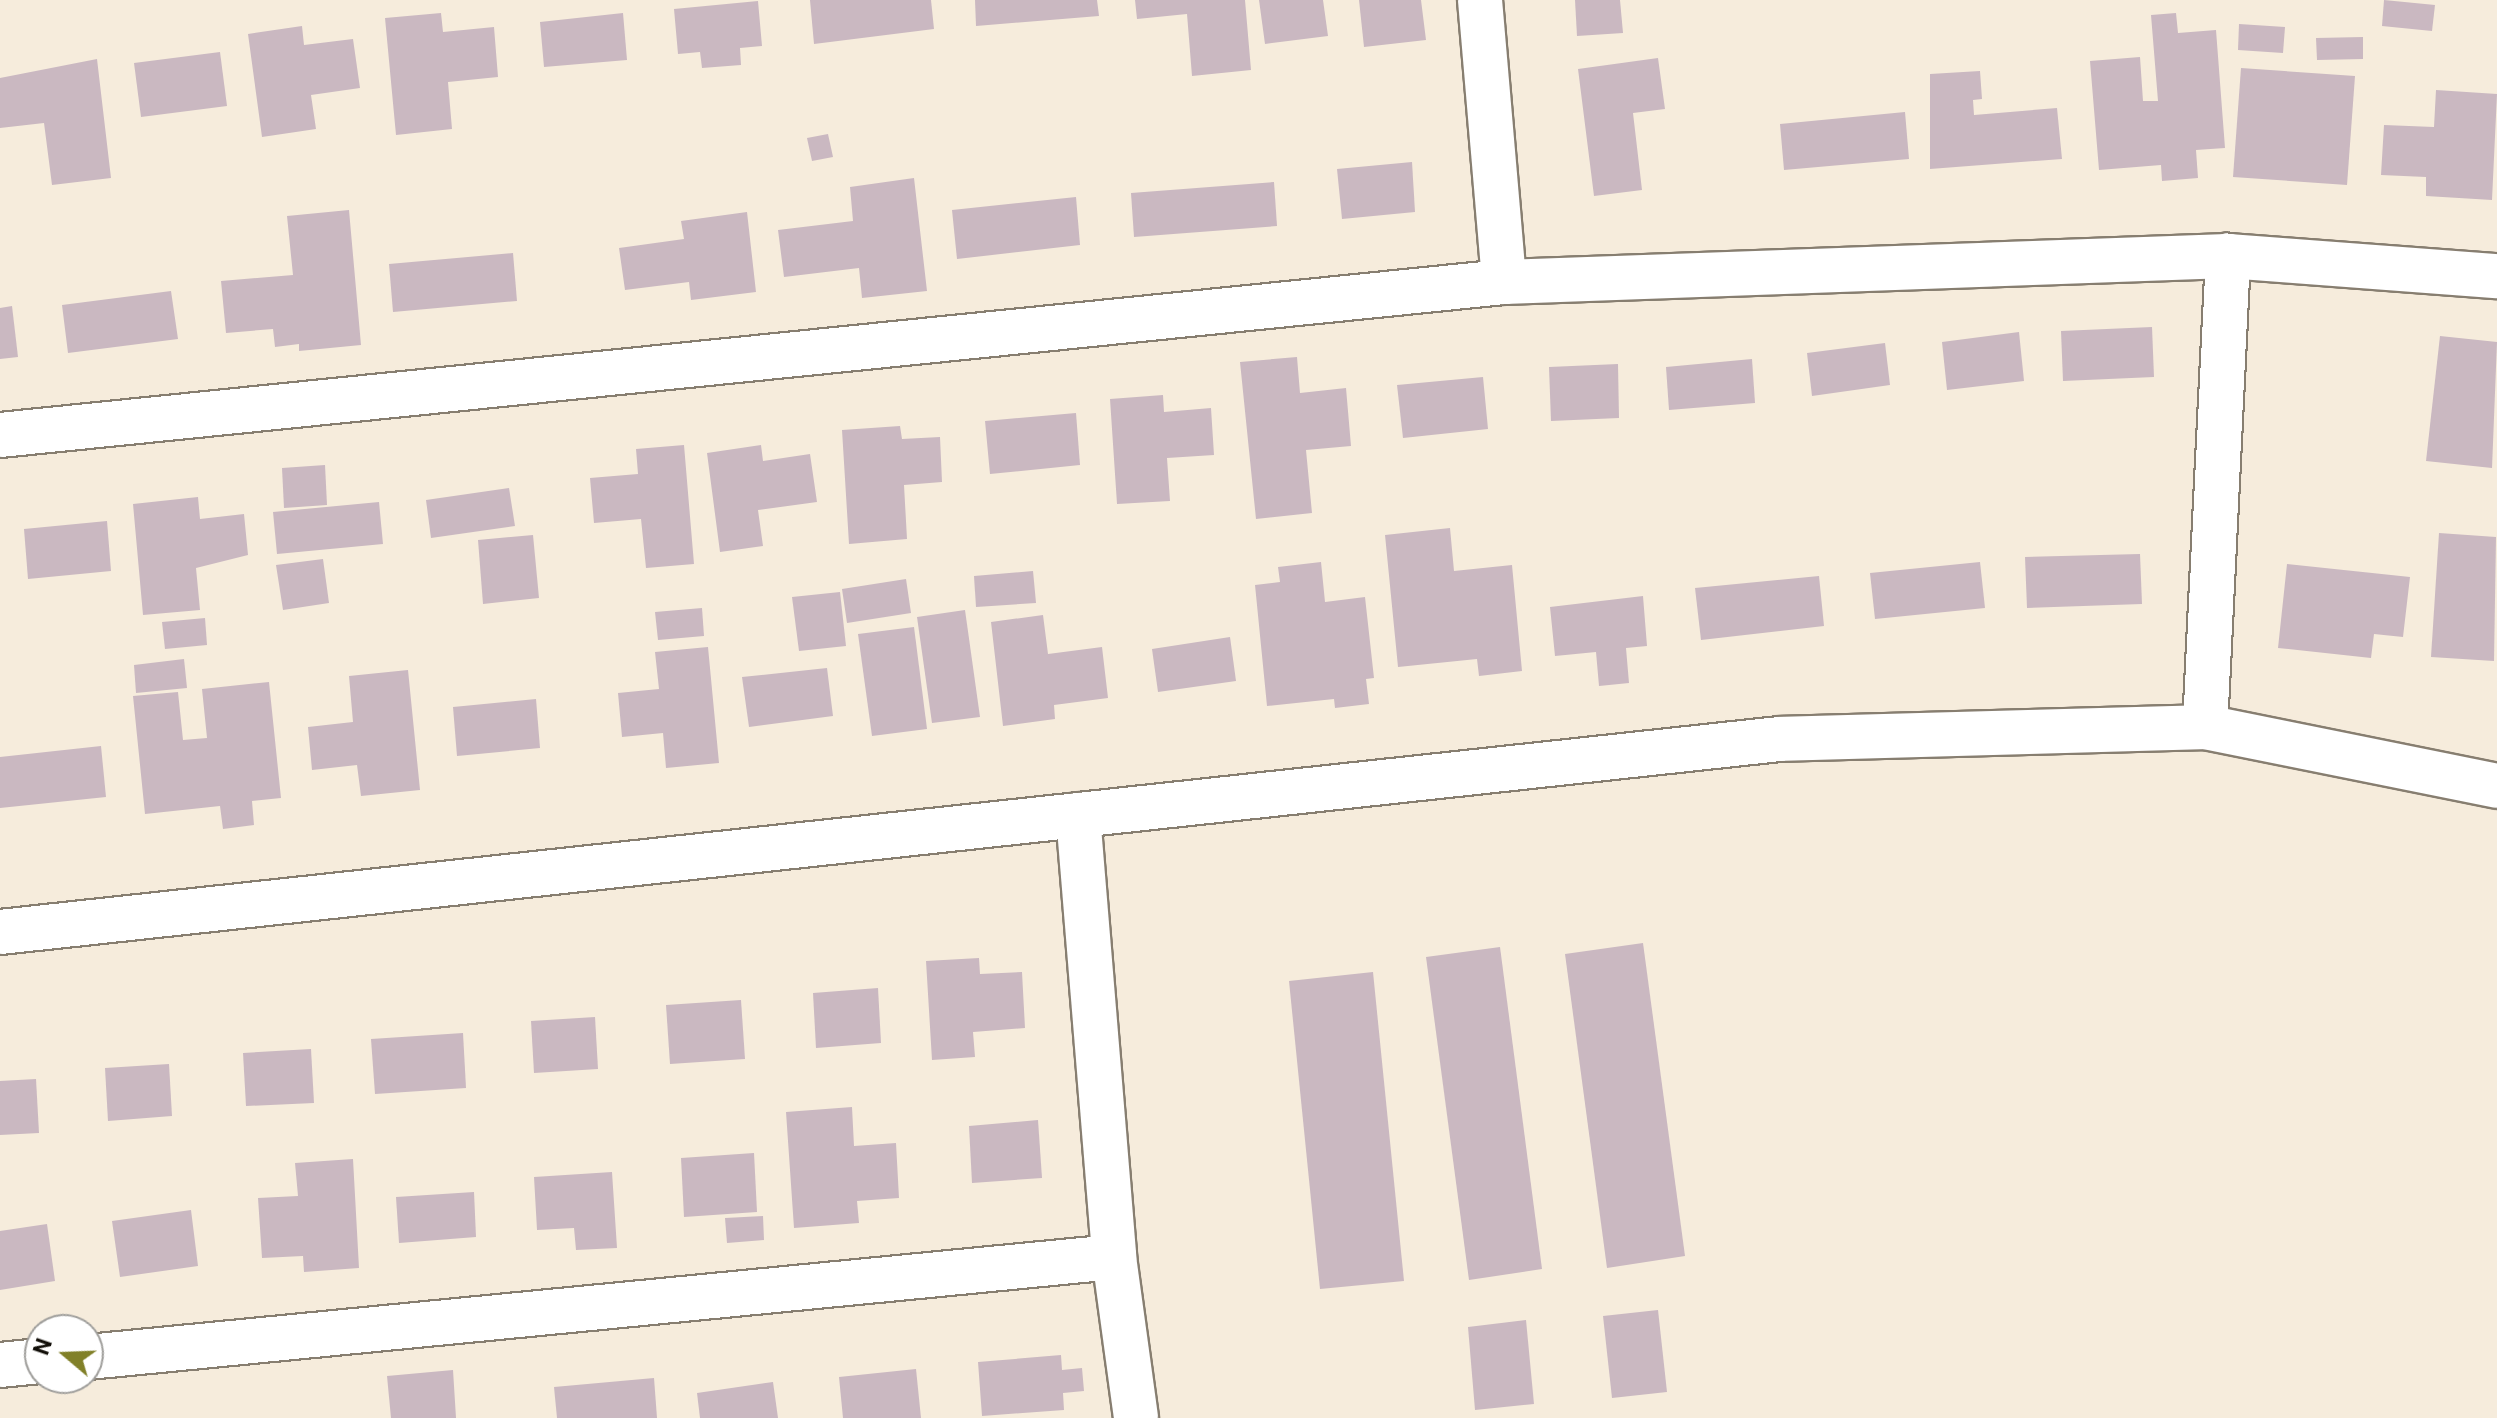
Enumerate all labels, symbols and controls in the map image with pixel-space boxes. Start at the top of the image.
north arrow [24,1314,104,1394]
text: N [28,1335,57,1358]

